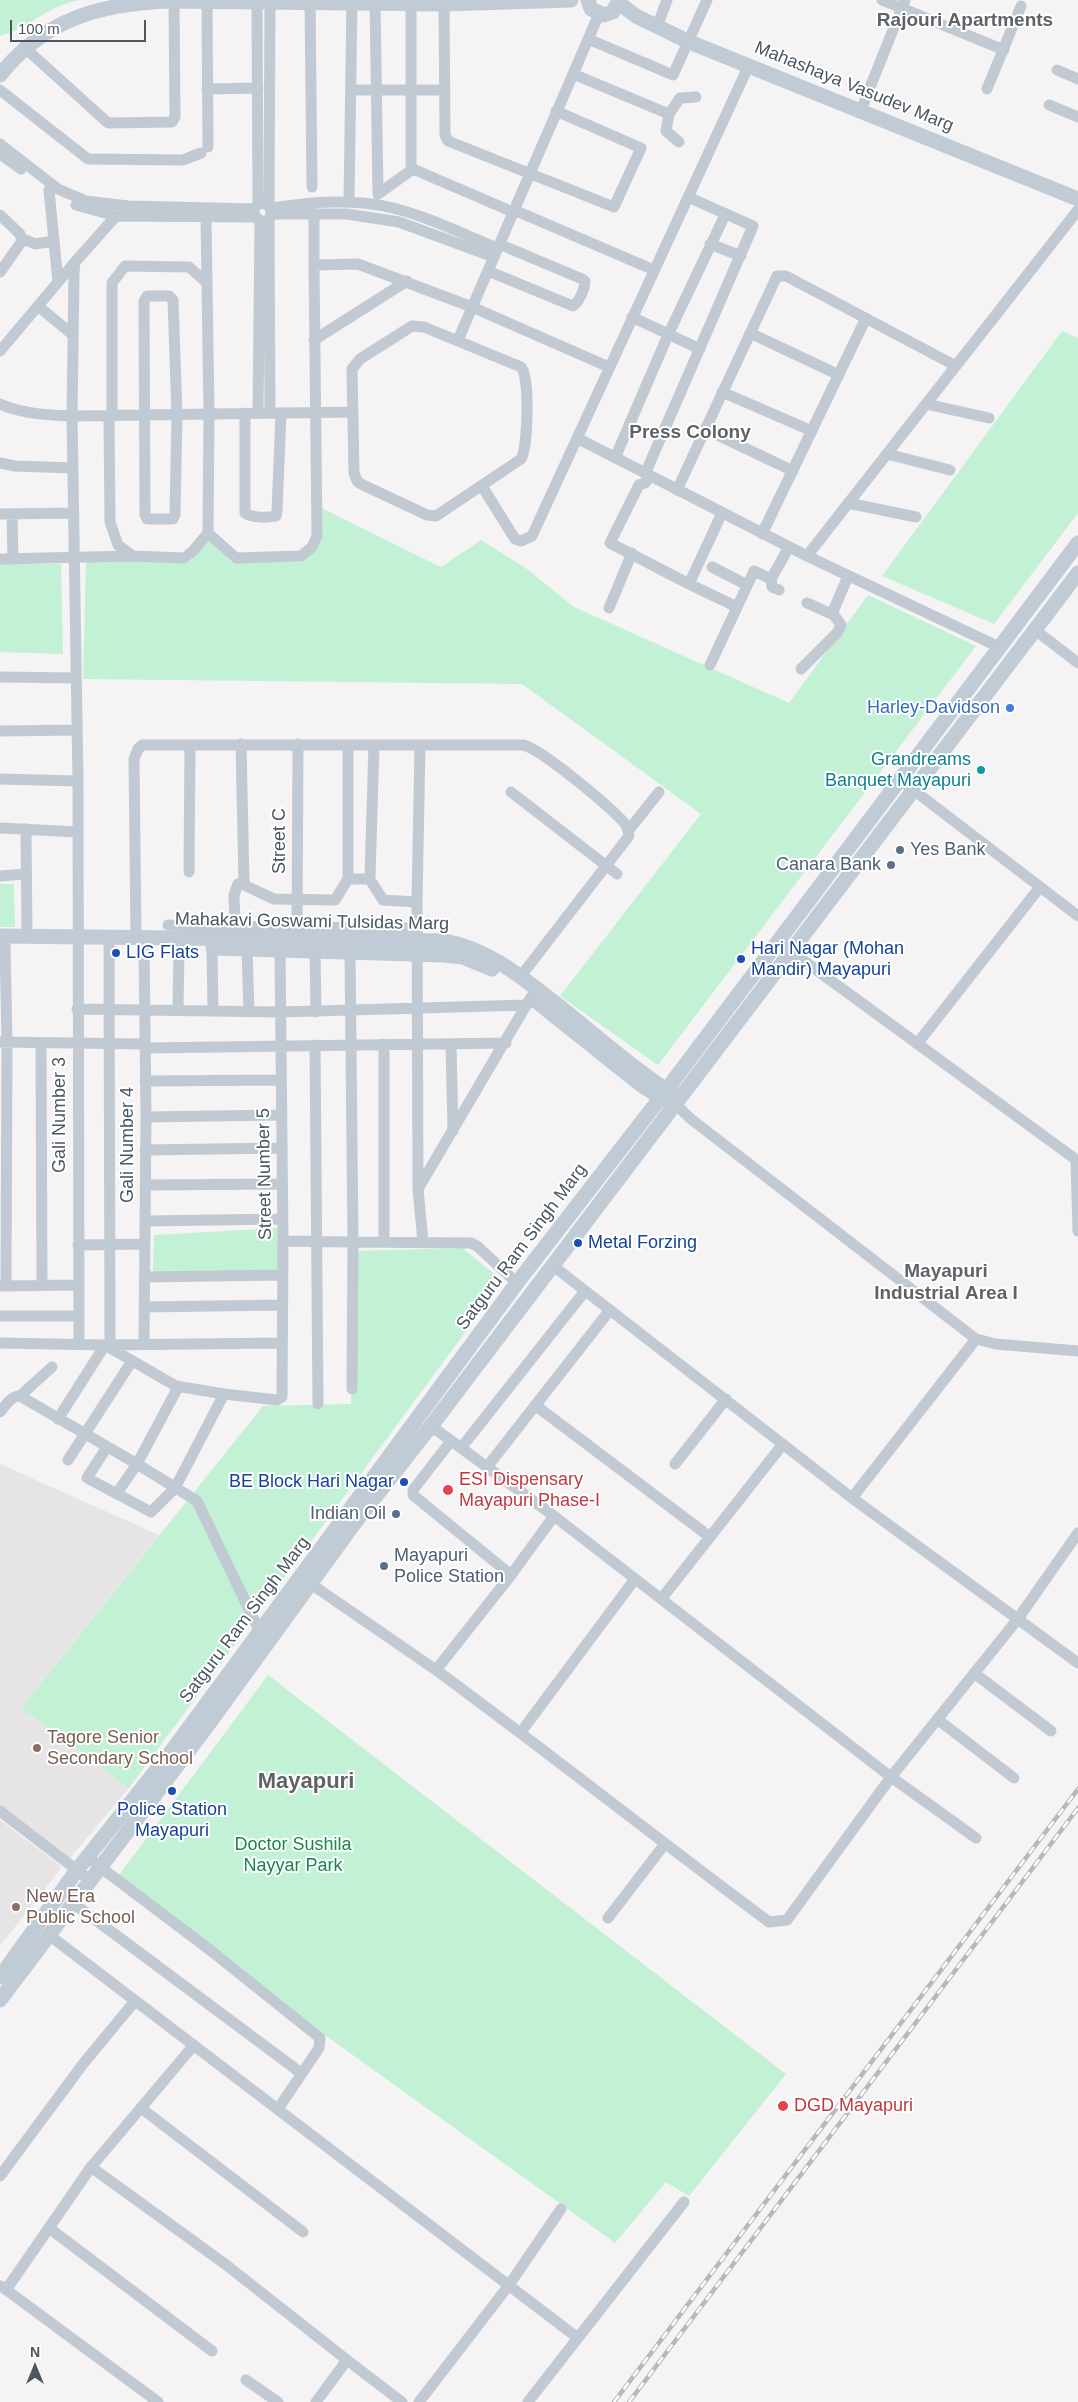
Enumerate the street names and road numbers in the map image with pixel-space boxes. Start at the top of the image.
street label: Mahashaya Vasudev Marg [751,37,957,137]
street label: Street C [269,808,291,874]
street label: Mahakavi Goswami Tulsidas Marg [175,909,449,935]
street label: Gali Number 3 [49,1057,71,1173]
street label: Gali Number 4 [117,1087,139,1203]
street label: Street Number 5 [253,1108,277,1240]
street label: Satguru Ram Singh Marg [452,1159,592,1335]
street label: Satguru Ram Singh Marg [175,1532,315,1708]

